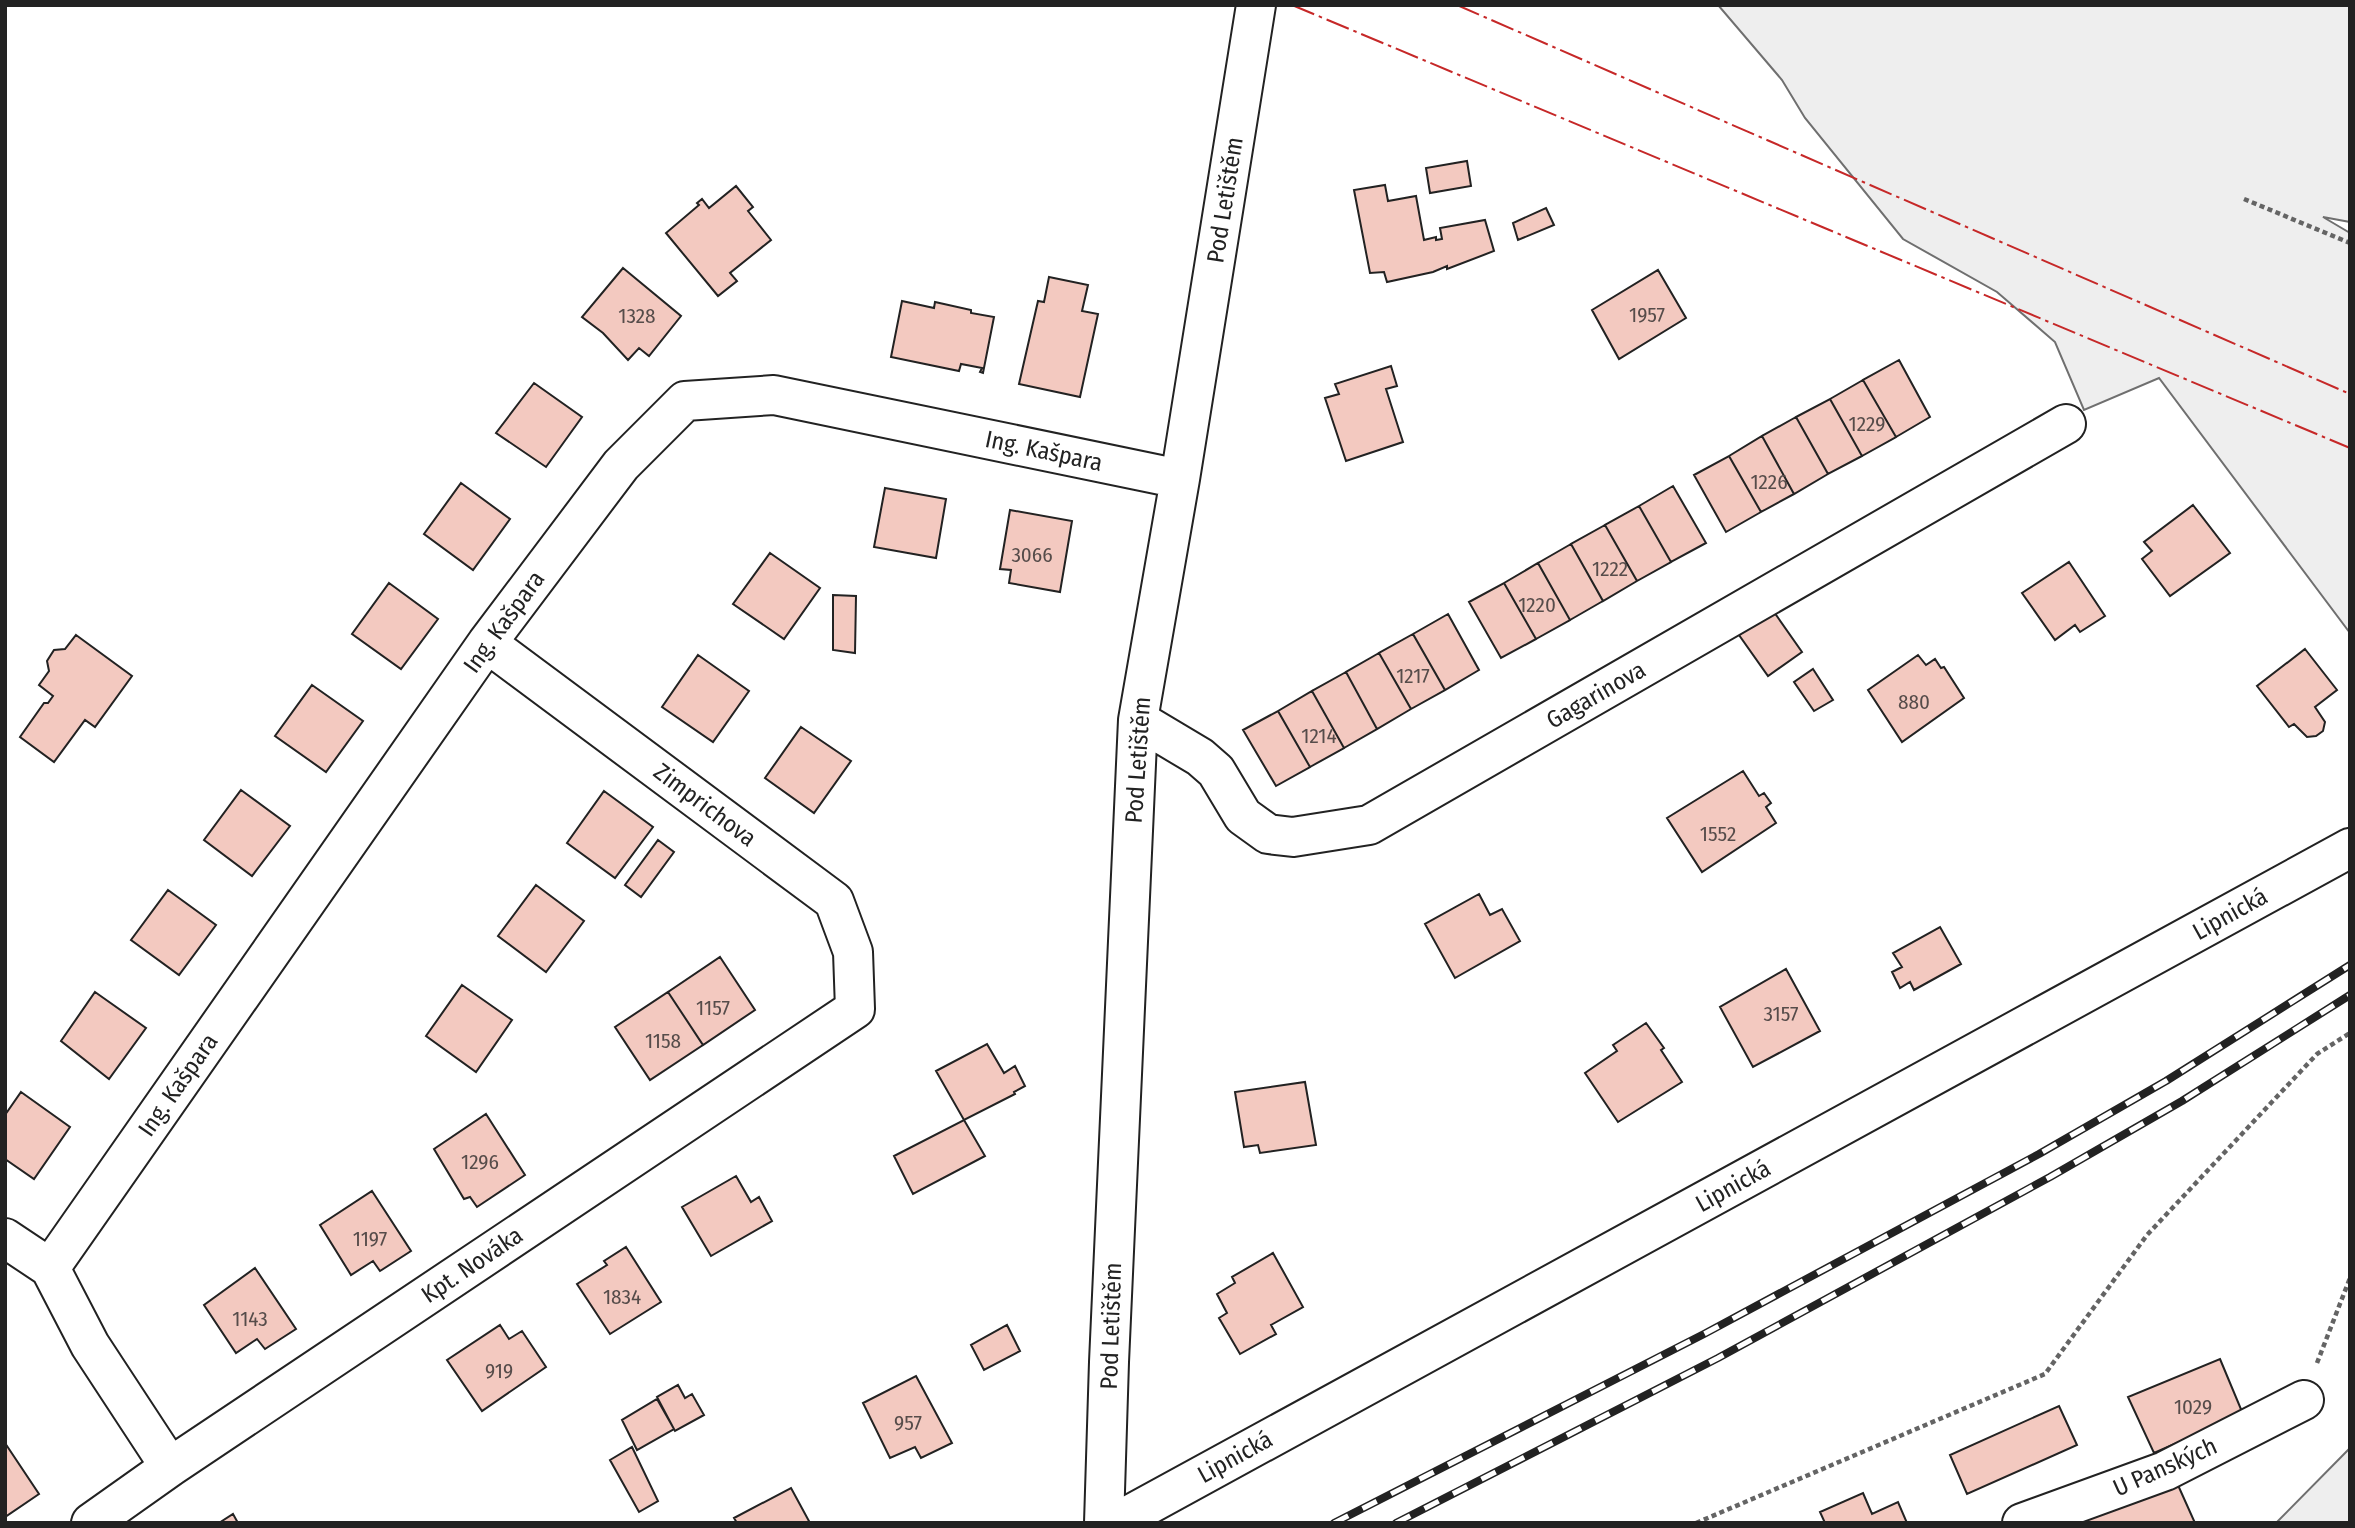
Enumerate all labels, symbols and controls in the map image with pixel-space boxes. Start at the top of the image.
street label: Pod Letištěm [1201,135,1249,265]
house number: 1957 [1629,302,1665,328]
house number: 1328 [618,303,656,329]
house number: 1229 [1849,411,1885,437]
street label: Ing. Kašpara [983,425,1105,477]
house number: 1226 [1750,469,1788,495]
house number: 3066 [1011,542,1053,568]
house number: 1222 [1592,556,1628,582]
street label: Ing. Kašpara [458,566,550,678]
house number: 1220 [1518,592,1556,618]
street label: Gagarinova [1542,655,1650,735]
house number: 1217 [1396,663,1430,689]
house number: 880 [1898,689,1930,715]
street label: Pod Letištěm [1120,696,1156,824]
house number: 1214 [1301,723,1337,749]
street label: Zimprichova [648,758,762,852]
house number: 1552 [1700,821,1736,847]
street label: Lipnická [2188,882,2272,946]
house number: 1157 [696,995,730,1021]
house number: 3157 [1764,1001,1798,1027]
street label: Ing. Kašpara [132,1028,224,1142]
house number: 1158 [645,1028,681,1054]
house number: 1296 [461,1149,499,1175]
street label: Lipnická [1691,1154,1775,1218]
street label: Kpt. Nováka [416,1221,528,1309]
house number: 1197 [353,1226,387,1252]
street label: Pod Letištěm [1095,1262,1127,1390]
house number: 1834 [603,1284,641,1310]
house number: 1143 [232,1306,268,1332]
house number: 919 [485,1358,513,1384]
house number: 1029 [2174,1394,2212,1420]
house number: 957 [894,1410,922,1436]
street label: Lipnická [1193,1425,1277,1489]
street label: U Panských [2109,1432,2221,1502]

